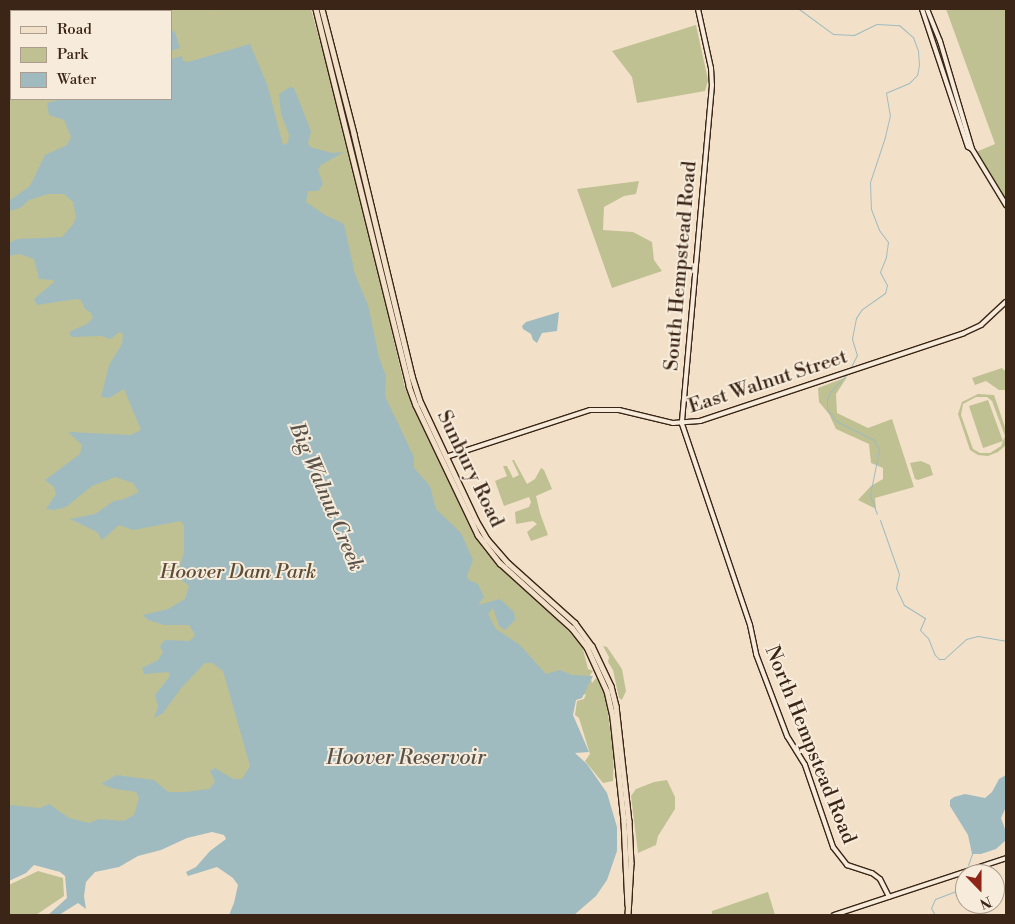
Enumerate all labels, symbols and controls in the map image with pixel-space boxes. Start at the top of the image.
legend [10,10,172,100]
text: Road [57,20,92,39]
text: Park [57,45,88,64]
text: Water [57,70,96,89]
street label: South Hempstead Road [660,160,702,372]
street label: East Walnut Street [685,345,851,419]
street label: Sunbury Road [431,407,509,531]
water label: Big Walnut Creek [283,419,369,575]
park label: Hoover Dam Park [160,560,316,584]
street label: North Hempstead Road [759,642,861,848]
water label: Hoover Reservoir [326,745,486,771]
north arrow [955,864,1005,914]
text: N [977,892,994,912]

